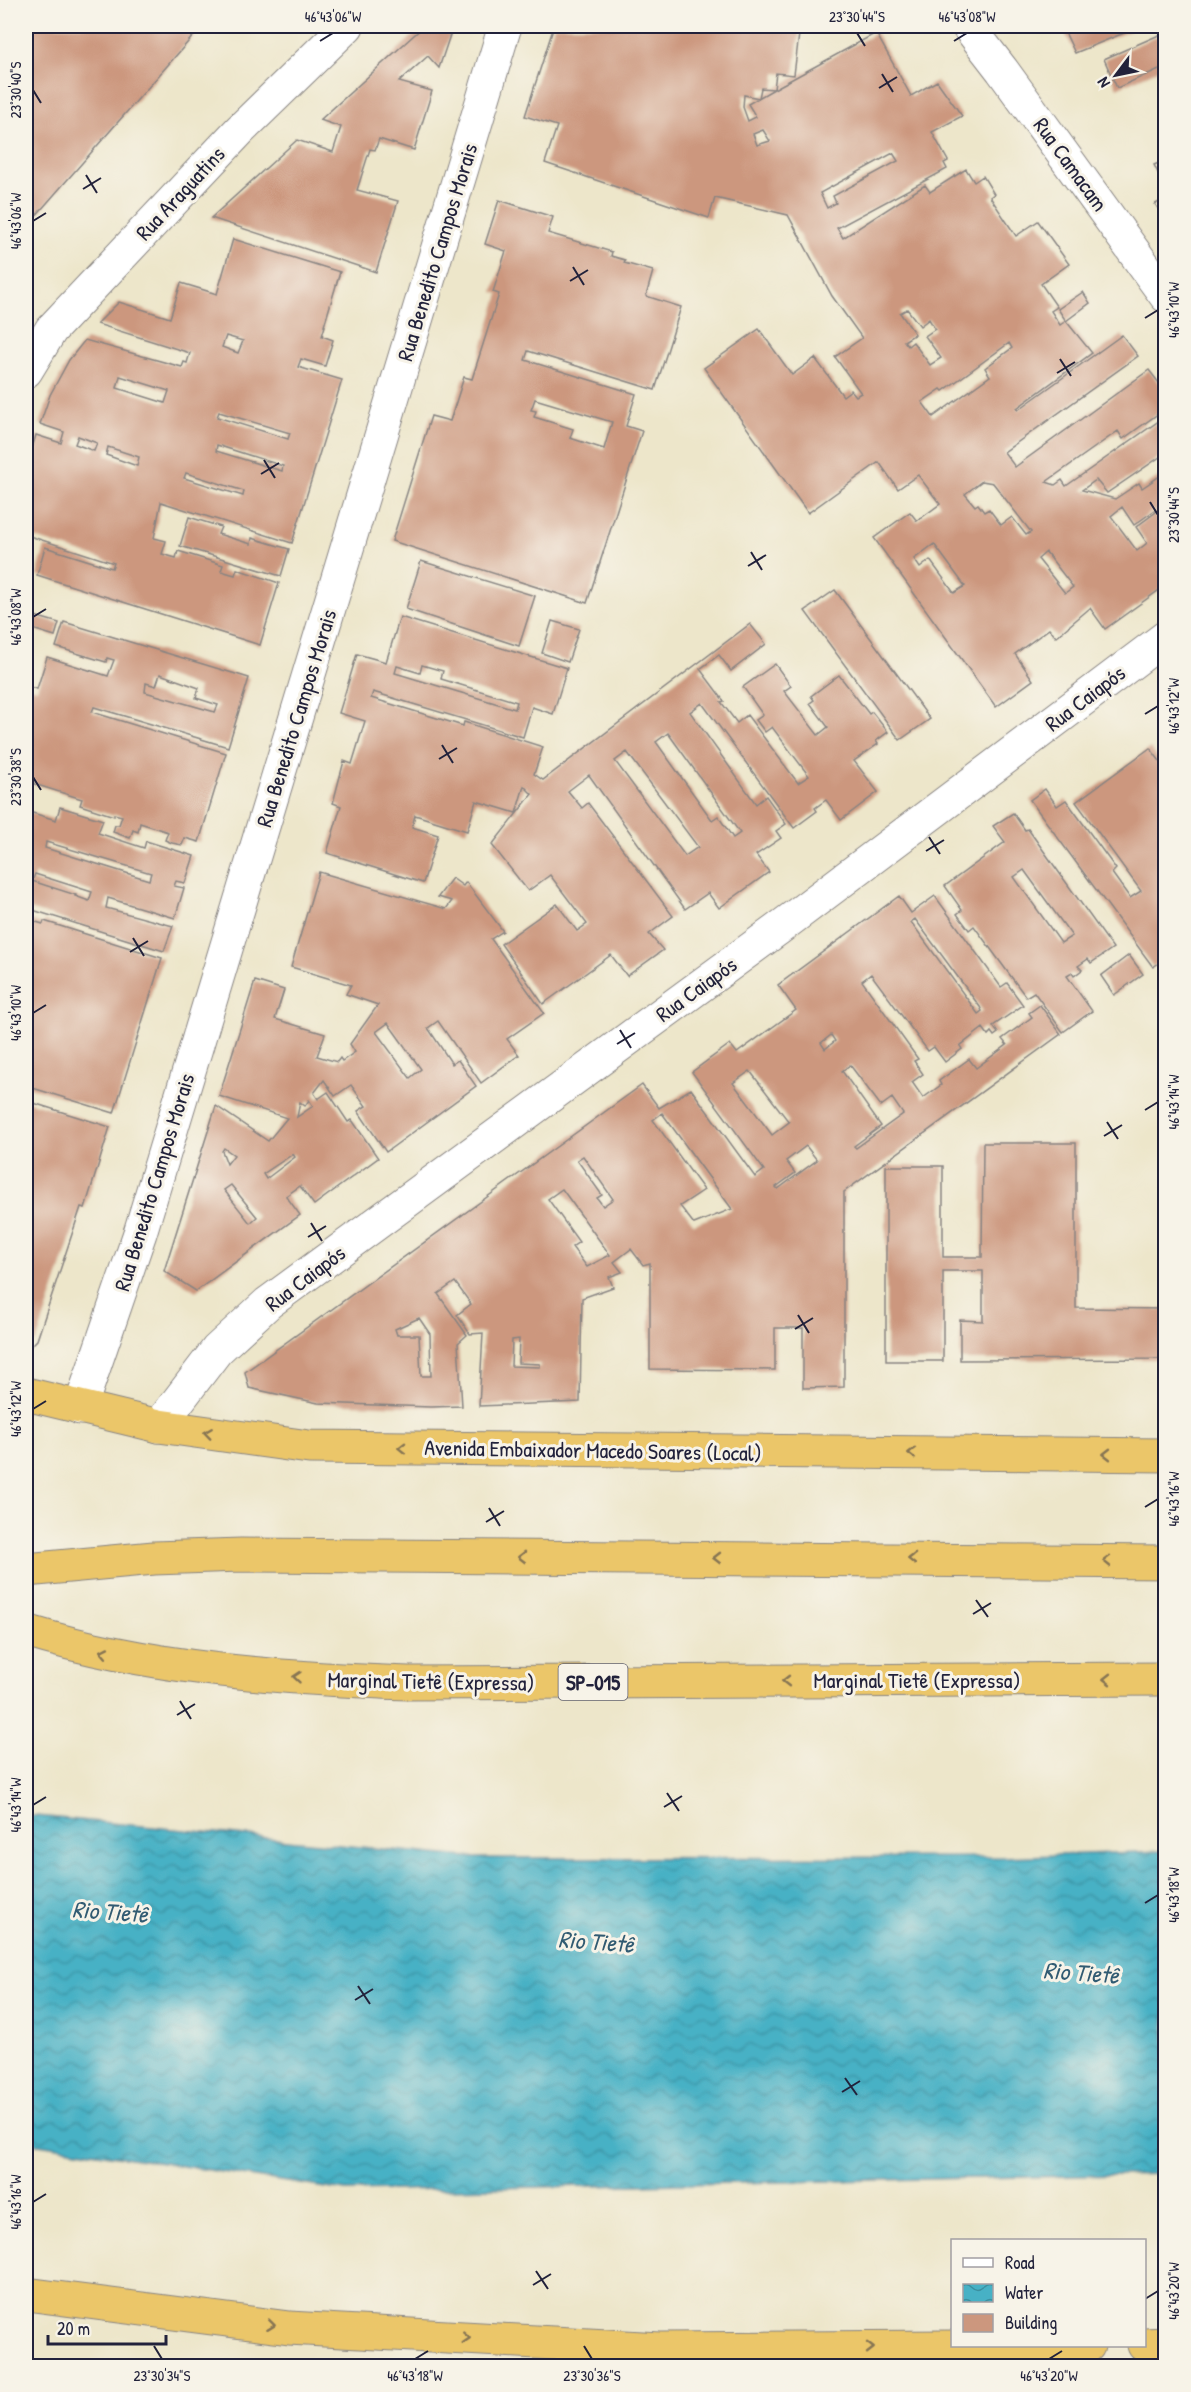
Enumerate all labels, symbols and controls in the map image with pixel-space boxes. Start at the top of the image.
text: 46°43'06"W [305,6,362,27]
text: 23°30'44"S [829,6,885,27]
text: 46°43'08"W [939,6,996,27]
north arrow [1086,45,1146,105]
text: 23°30'40"S [5,61,26,118]
text: N [1091,73,1115,92]
street label: Rua Camacam [1027,111,1115,217]
street label: Rua Araguatins [129,139,231,247]
street label: Rua Benedito Campos Morais [390,140,484,364]
text: 46°43'06"W [5,192,26,249]
text: 46°43'10"W [1163,281,1184,338]
text: 23°30'44"S [1163,487,1184,543]
text: 46°43'08"W [5,588,26,645]
street label: Rua Benedito Campos Morais [249,606,343,830]
street label: Rua Caiapós [1039,658,1131,738]
text: 46°43'12"W [1163,677,1184,734]
text: 23°30'38"S [5,748,26,806]
street label: Rua Caiapós [649,949,743,1029]
text: 46°43'10"W [5,984,26,1041]
street label: Rua Benedito Campos Morais [107,1070,201,1294]
text: 46°43'14"W [1163,1074,1184,1129]
street label: Rua Caiapós [259,1238,351,1318]
text: 46°43'12"W [5,1380,26,1437]
one-way arrow [203,1427,213,1439]
street label: Avenida Embaixador Macedo Soares (Local) [424,1432,762,1468]
one-way arrow [398,1442,407,1454]
one-way arrow [908,1447,917,1459]
one-way arrow [1103,1448,1112,1460]
text: 46°43'16"W [1163,1471,1184,1527]
one-way arrow [518,1551,527,1563]
one-way arrow [713,1552,722,1564]
one-way arrow [908,1553,917,1566]
one-way arrow [1103,1555,1112,1567]
one-way arrow [99,1646,109,1659]
street label: Marginal Tietê (Expressa) [327,1664,535,1698]
road number: SP-015 [558,1664,628,1700]
street label: Marginal Tietê (Expressa) [814,1665,1020,1695]
one-way arrow [293,1671,302,1684]
one-way arrow [1103,1673,1112,1685]
one-way arrow [782,1675,791,1687]
text: 46°43'14"W [5,1777,26,1832]
text: 46°43'18"W [1163,1866,1184,1923]
water label: Rio Tietê [71,1892,150,1930]
water label: Rio Tietê [557,1922,636,1960]
water label: Rio Tietê [1042,1953,1121,1991]
text: 46°43'16"W [5,2174,26,2230]
legend [951,2239,1146,2347]
text: Road [1005,2250,1035,2275]
text: 46°43'20"W [1163,2262,1184,2320]
text: Water [1005,2280,1043,2305]
scale bar [48,2308,166,2346]
text: Building [1005,2310,1057,2335]
text: 20 m [57,2316,90,2341]
one-way arrow [266,2319,276,2331]
one-way arrow [461,2331,470,2344]
one-way arrow [866,2342,875,2354]
text: 23°30'34"S [134,2365,191,2386]
text: 46°43'18"W [387,2365,444,2386]
text: 23°30'36"S [563,2365,621,2386]
text: 46°43'20"W [1020,2365,1078,2386]

